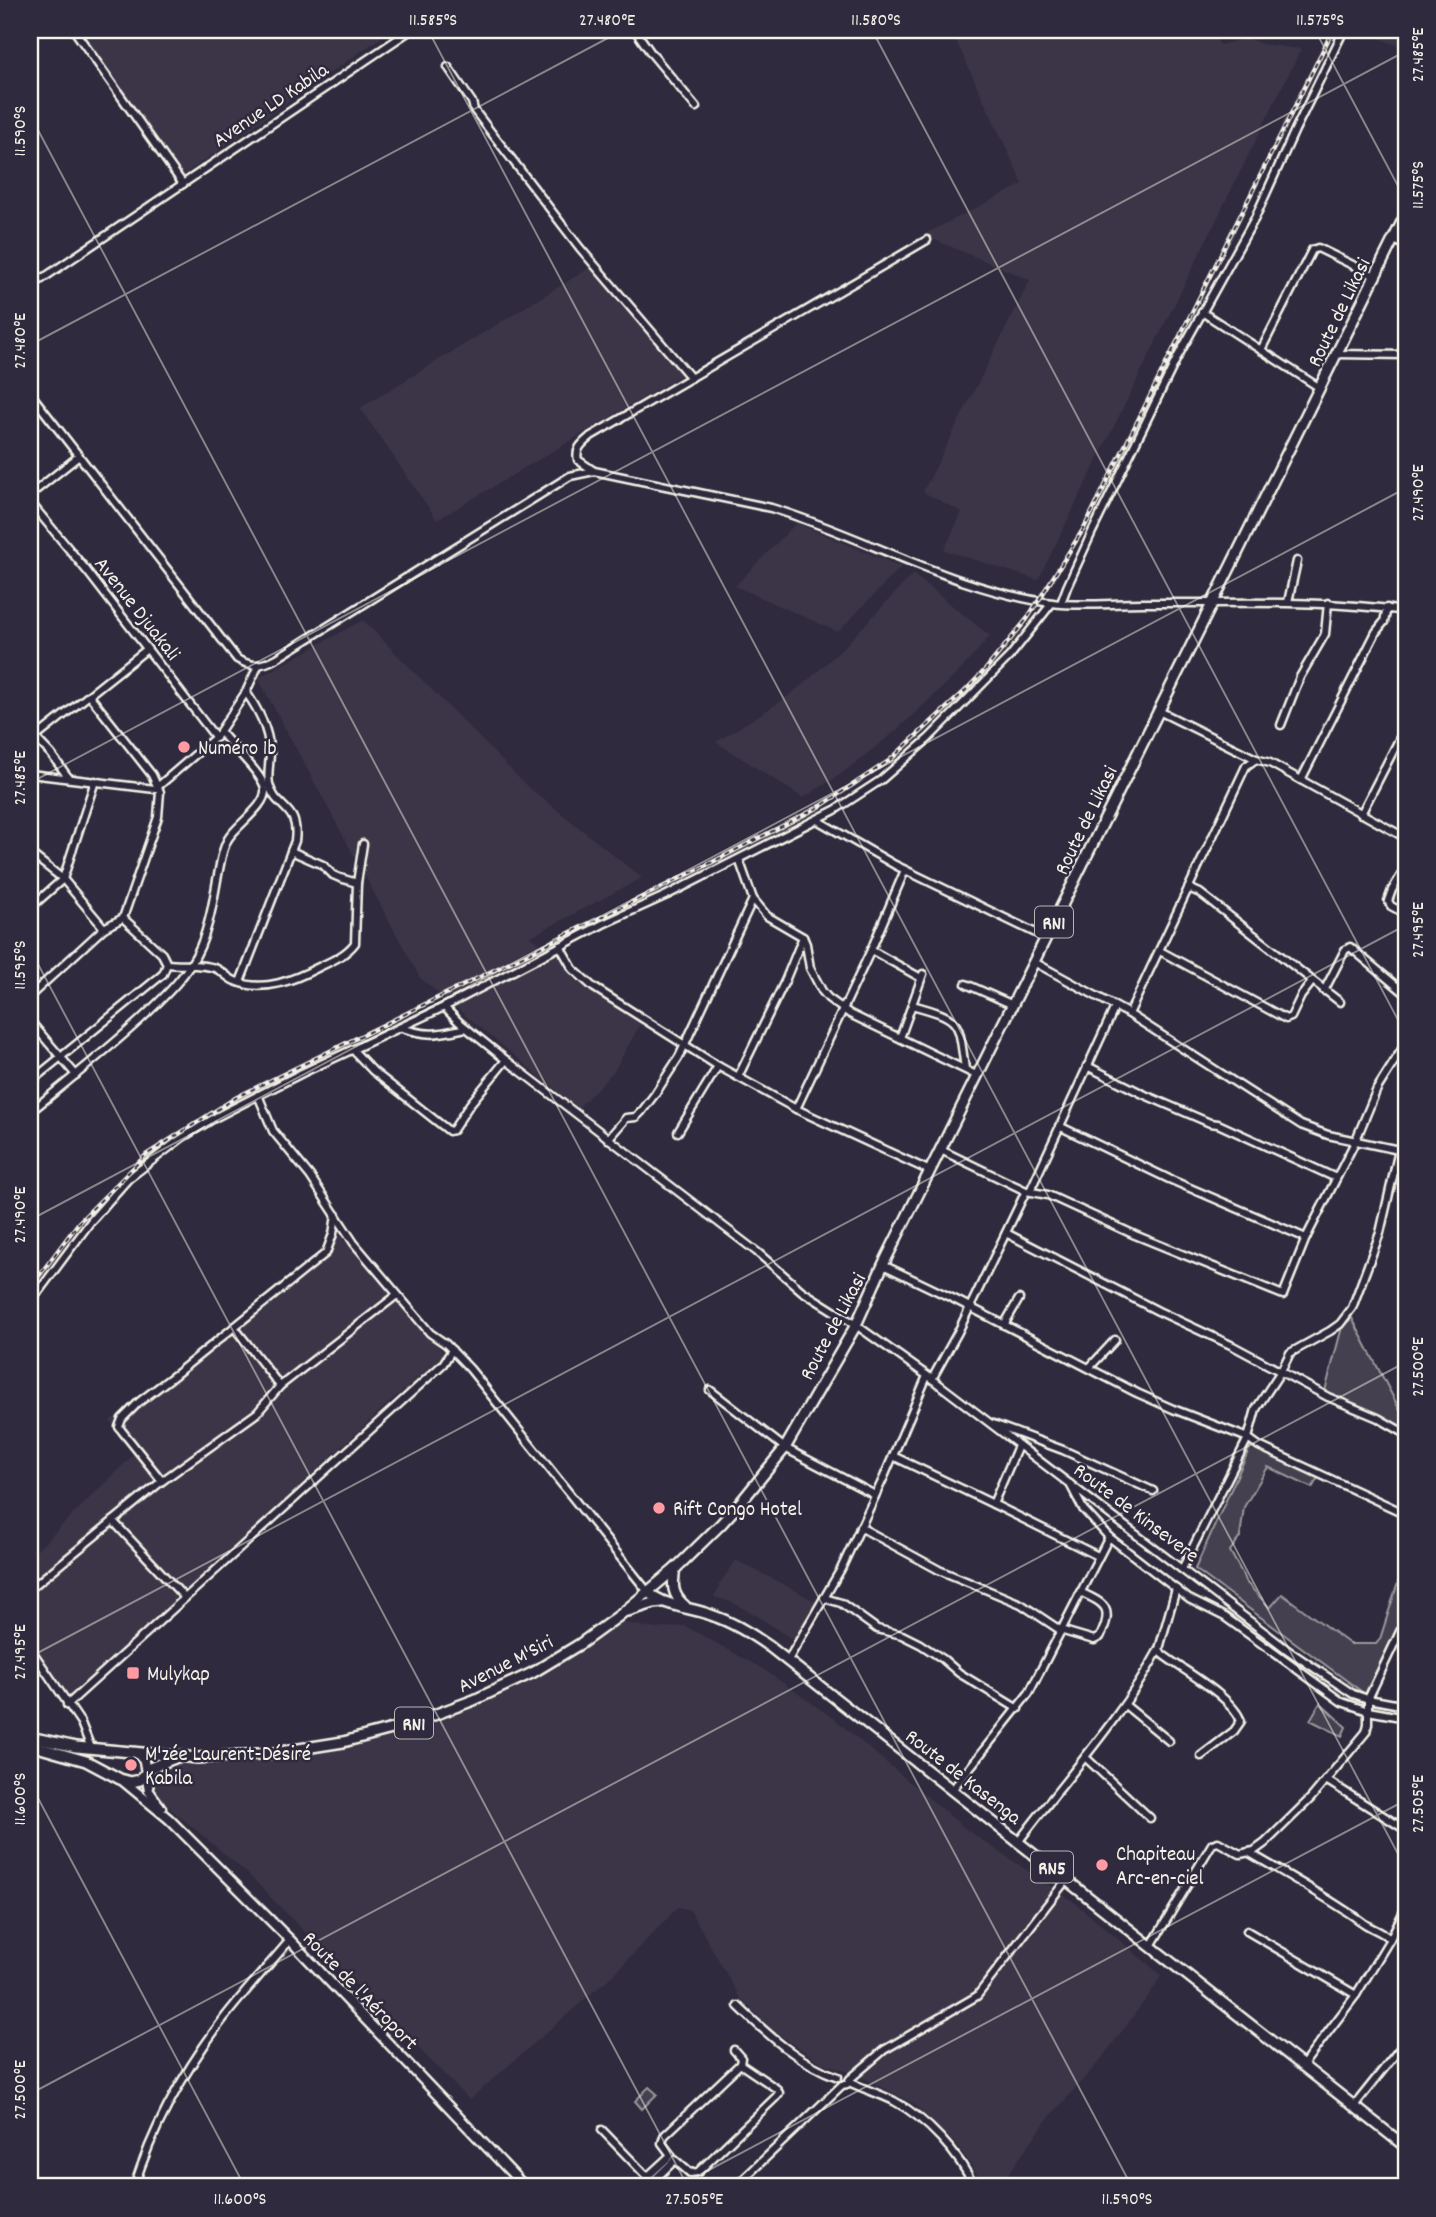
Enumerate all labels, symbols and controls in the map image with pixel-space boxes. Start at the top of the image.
text: 11.585°S [409,9,457,34]
text: 27.480°E [579,9,635,34]
text: 11.580°S [851,9,901,34]
text: 11.575°S [1296,9,1344,34]
text: 27.485°E [1407,28,1432,82]
street label: Avenue LD Kabila [208,56,336,156]
text: 11.590°S [9,105,34,156]
text: 11.575°S [1407,161,1432,209]
street label: Route de Likasi [1301,254,1380,373]
text: 27.480°E [9,313,34,369]
text: 27.490°E [1407,464,1432,522]
street label: Avenue Djuakali [85,551,186,668]
place label: Numéro 1b [198,735,277,765]
marker: Numéro 1b [176,739,192,755]
text: 27.485°E [9,751,34,805]
street label: Route de Likasi [1048,762,1127,881]
text: 27.495°E [1407,902,1432,958]
road number: RN1 [1035,906,1073,938]
text: 11.595°S [9,940,34,990]
text: 27.490°E [9,1186,34,1244]
street label: Route de Likasi [794,1268,876,1387]
text: 27.500°E [1407,1337,1432,1397]
street label: Route de Kinsevere [1066,1457,1204,1572]
place label: Rift Congo Hotel [673,1496,802,1526]
marker: Rift Congo Hotel [651,1500,667,1516]
text: 27.495°E [9,1624,34,1680]
street label: Avenue M'Siri [453,1629,559,1703]
place label: Mulykap [147,1661,210,1691]
marker: Mulykap [125,1665,141,1681]
road number: RN1 [395,1708,433,1738]
street label: Route de Kasenga [897,1723,1028,1834]
place label: M'zée Laurent-Désiré Kabila [145,1741,311,1795]
marker: M'zée Laurent-Désiré Kabila [123,1757,139,1773]
text: 11.600°S [9,1772,34,1826]
text: 27.505°E [1407,1775,1432,1833]
place label: Chapiteau Arc-en-ciel [1116,1841,1204,1895]
road number: RN5 [1031,1852,1073,1882]
marker: Chapiteau Arc-en-ciel [1094,1857,1110,1873]
street label: Route de l'Aéroport [294,1926,424,2059]
text: 27.500°E [9,2060,34,2120]
text: 11.600°S [213,2188,267,2213]
text: 27.505°E [665,2188,723,2213]
text: 11.590°S [1102,2188,1153,2213]

